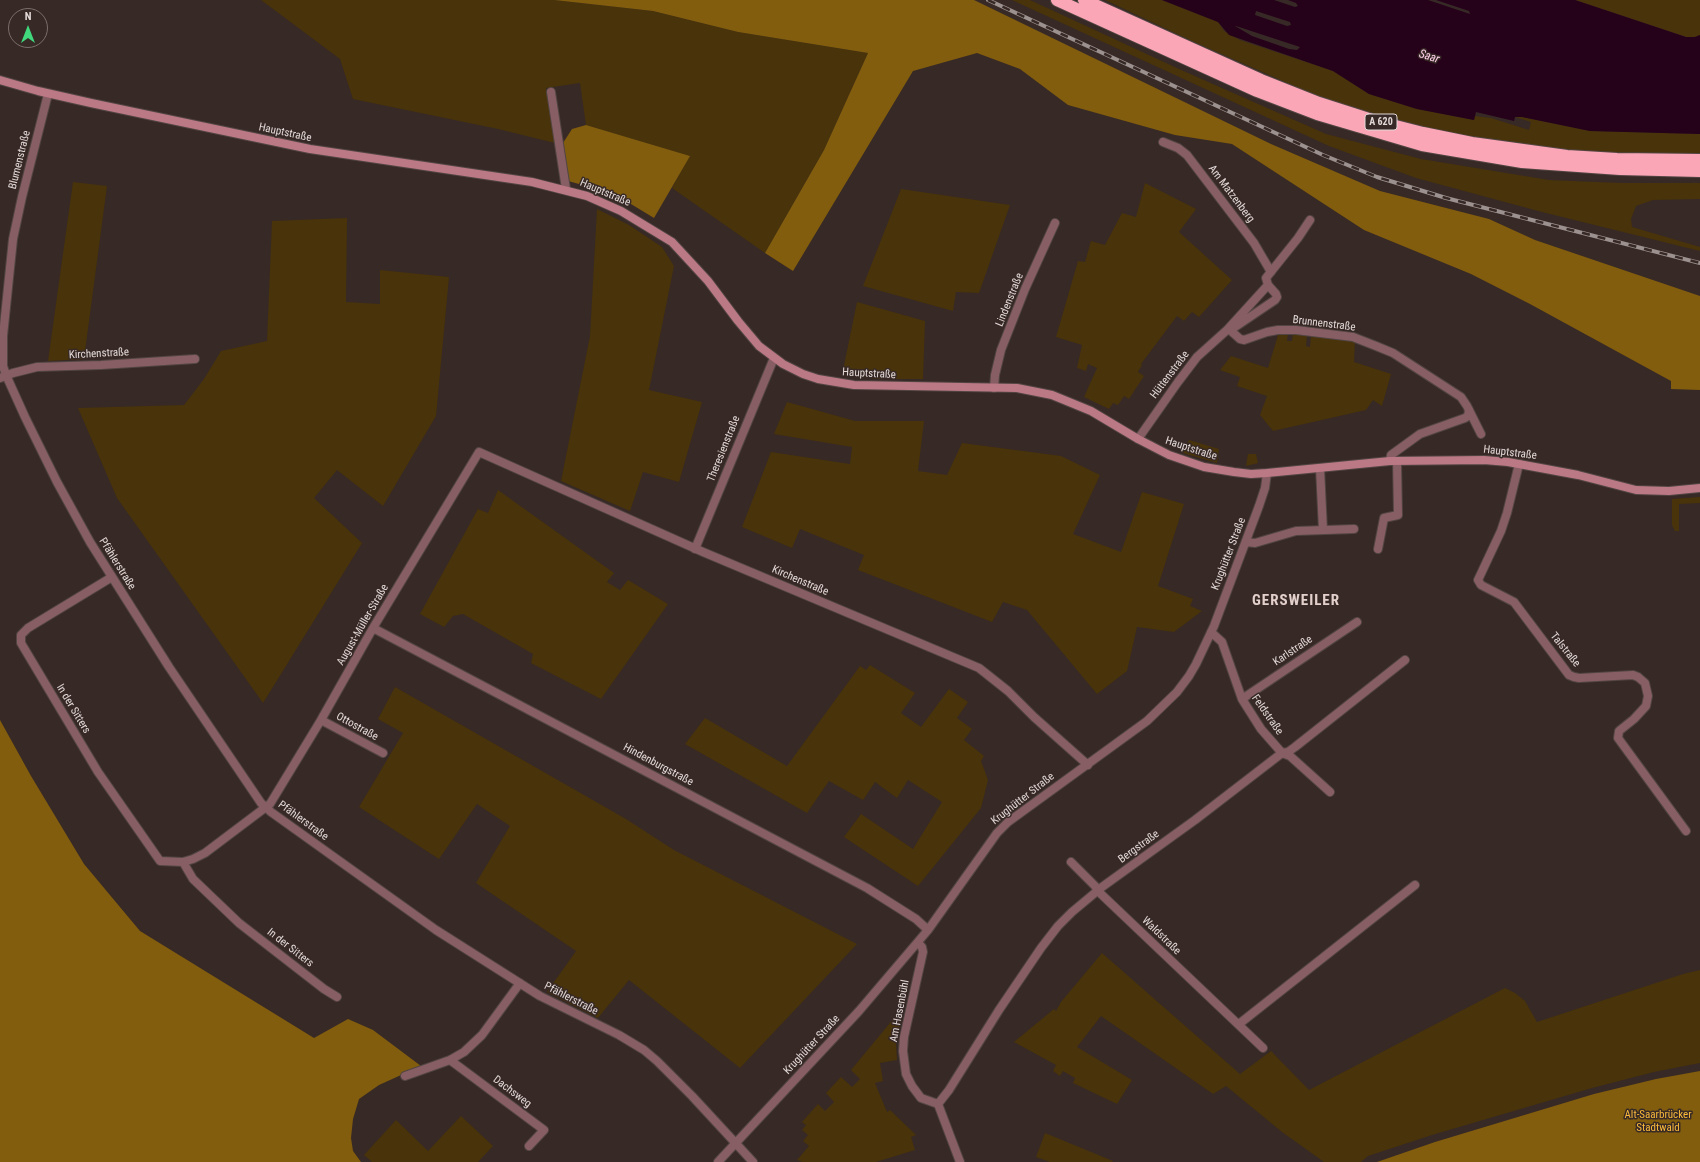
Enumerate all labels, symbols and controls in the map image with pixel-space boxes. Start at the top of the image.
north arrow [8,8,48,48]
text: N [25,10,31,23]
water label: Saar [1417,47,1441,67]
road number: A 620 [1365,114,1397,130]
street label: Hauptstraße [257,121,313,145]
street label: Blumenstraße [6,129,34,191]
street label: Am Matzenberg [1205,163,1257,225]
street label: Hauptstraße [578,176,632,210]
street label: Lindenstraße [993,271,1027,329]
street label: Brunnenstraße [1292,314,1356,334]
street label: Kirchenstraße [69,346,129,362]
street label: Hüttenstraße [1148,348,1192,402]
street label: Hauptstraße [842,366,896,382]
street label: Theresienstraße [705,414,743,484]
street label: Hauptstraße [1163,434,1219,464]
street label: Hauptstraße [1483,443,1537,463]
street label: Krughütter Straße [1209,516,1249,592]
street label: Pfählerstraße [96,536,138,592]
street label: Kirchenstraße [770,563,830,599]
street label: August-Müller-Straße [334,582,392,668]
district label: GERSWEILER [1252,592,1340,610]
street label: Talstraße [1547,630,1583,670]
street label: Karlstraße [1271,633,1315,669]
street label: In der Sitters [53,682,93,736]
street label: Feldstraße [1248,692,1286,738]
street label: Ottostraße [334,710,380,744]
street label: Hindenburgstraße [621,741,695,789]
street label: Krughütter Straße [989,770,1057,828]
street label: Pfählerstraße [275,798,331,844]
street label: Bergstraße [1116,828,1162,866]
street label: Waldstraße [1139,914,1183,958]
street label: In der Sitters [264,926,316,970]
street label: Am Hasenbühl [887,979,913,1043]
street label: Pfählerstraße [542,980,600,1018]
street label: Krughütter Straße [781,1013,843,1077]
street label: Dachsweg [490,1073,534,1111]
park label: Alt-Saarbrücker Stadtwald [1625,1108,1691,1134]

